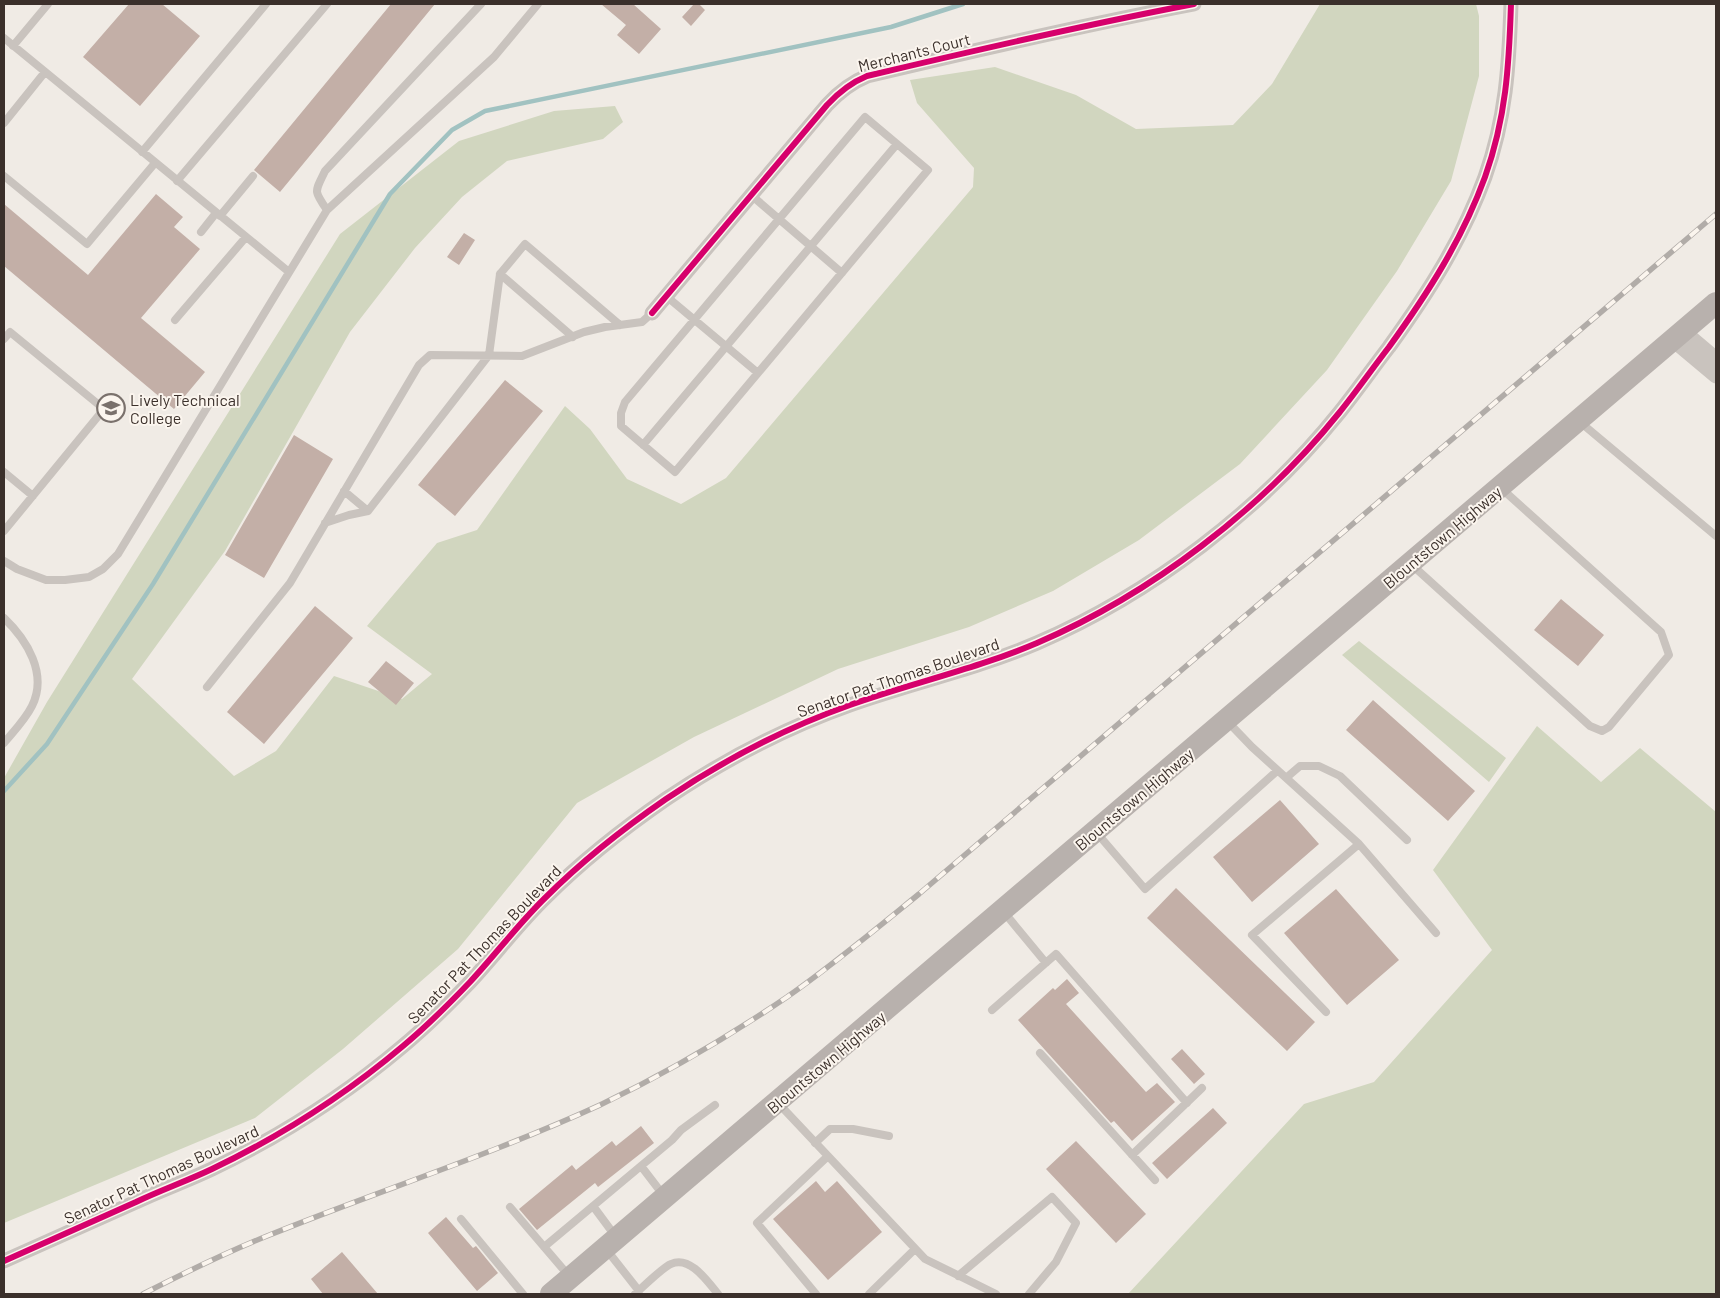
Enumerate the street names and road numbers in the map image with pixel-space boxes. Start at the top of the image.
street label: Merchants Court [856,29,972,75]
street label: Blountstown Highway [1379,481,1506,592]
street label: Senator Pat Thomas Boulevard [794,633,1002,721]
street label: Blountstown Highway [1071,743,1198,854]
street label: Senator Pat Thomas Boulevard [403,861,565,1027]
street label: Blountstown Highway [763,1006,890,1117]
street label: Senator Pat Thomas Boulevard [61,1120,261,1228]

